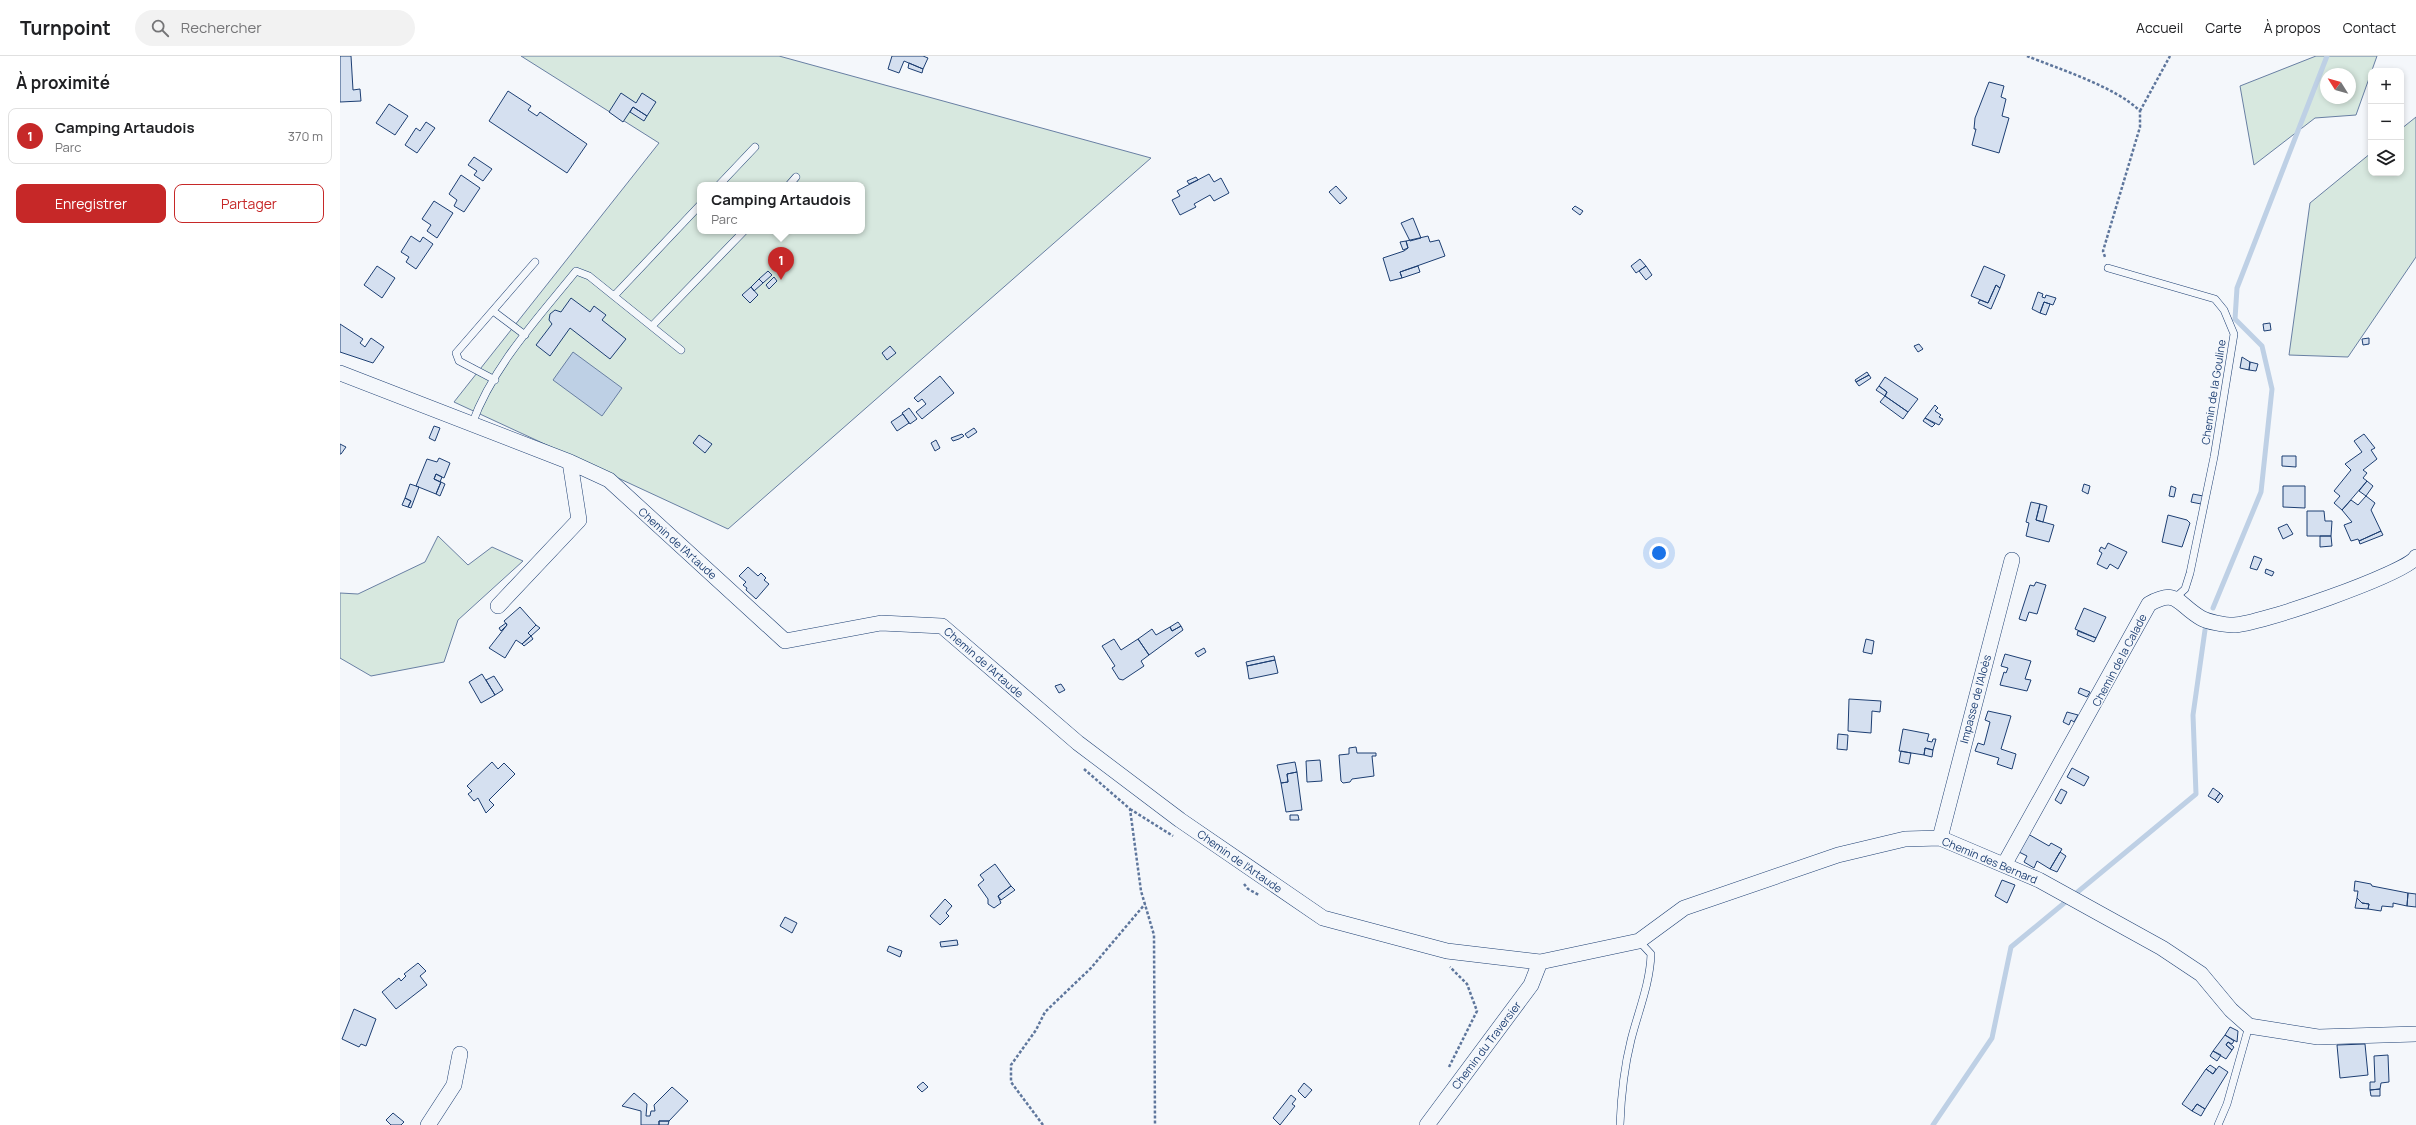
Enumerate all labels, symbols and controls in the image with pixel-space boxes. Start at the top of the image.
search box [135,10,415,46]
text: Turnpoint [20,15,111,41]
icon: search [149,17,171,39]
text: Rechercher [181,17,262,38]
text: Accueil [2136,18,2183,37]
text: Carte [2205,18,2242,37]
text: À propos [2264,18,2321,37]
text: Contact [2343,18,2396,37]
north arrow [2320,68,2356,104]
map controls [2368,68,2404,176]
button: + [2368,68,2404,104]
text: À proximité [16,71,110,94]
button: − [2368,104,2404,140]
text: Camping Artaudois [55,117,195,138]
text: 1 [27,127,33,145]
text: 370 m [288,127,323,145]
text: Parc [55,138,82,156]
button: layers [2368,140,2404,176]
popup [697,182,865,234]
button: Enregistrer [16,184,166,223]
button: Partager [174,184,324,223]
text: Camping Artaudois [711,189,851,210]
text: Parc [711,210,738,228]
pin: 1 [768,247,794,280]
street label: Chemin de la Gouline [2197,338,2229,446]
street label: Chemin de l'Artaude [636,504,721,583]
your location [1649,543,1669,563]
street label: Chemin de la Calade [2088,611,2150,709]
street label: Chemin de l'Artaude [941,623,1027,701]
street label: Impasse de l'Aloès [1956,653,1994,745]
street label: Chemin de l'Artaude [1194,826,1286,896]
street label: Chemin des Bernard [1940,833,2040,887]
street label: Chemin du Traversier [1448,998,1524,1092]

